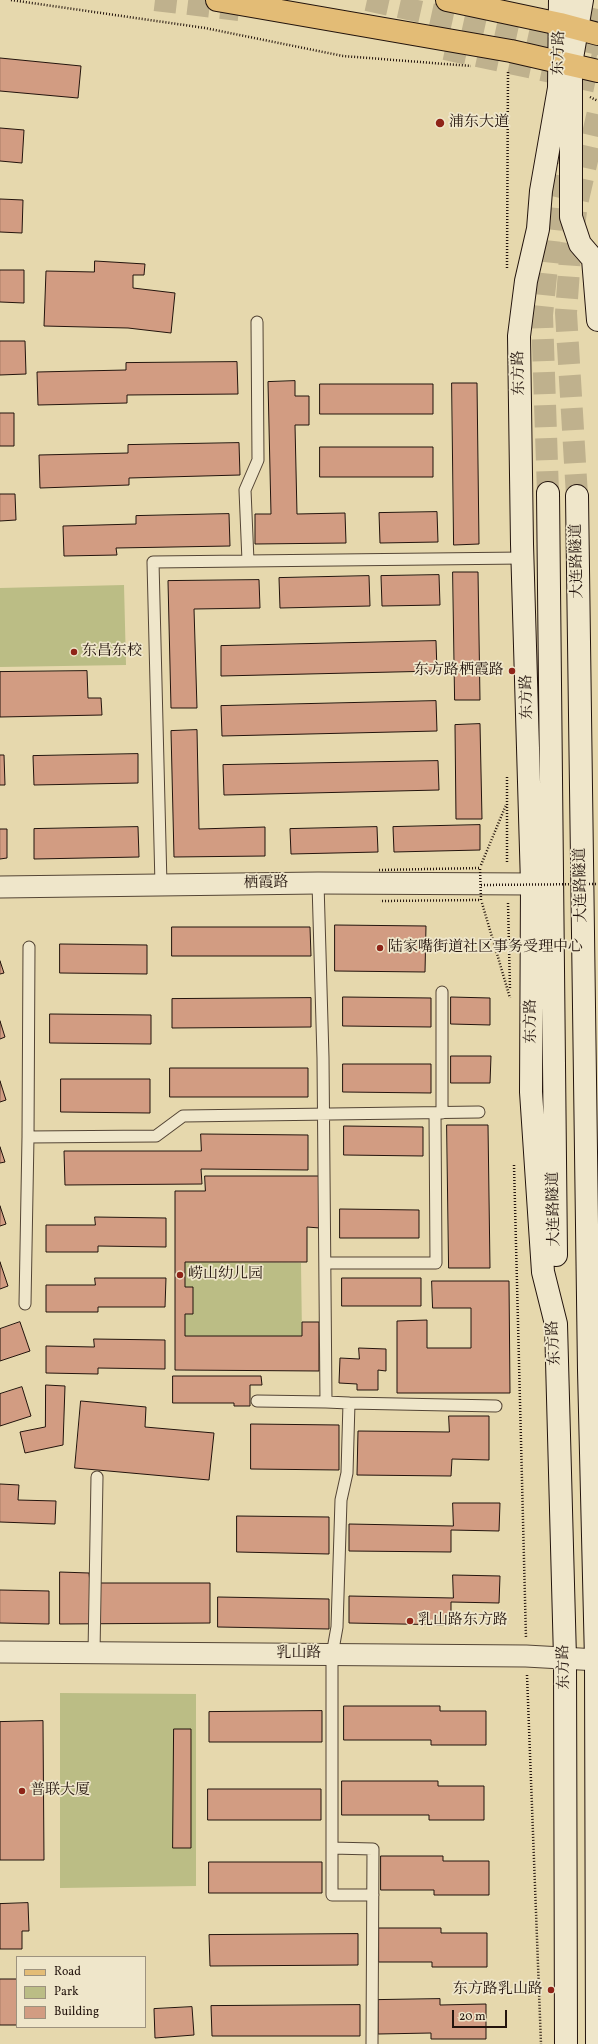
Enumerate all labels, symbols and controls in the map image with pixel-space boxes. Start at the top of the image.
street label: 东方路 [551,30,569,76]
place label: 浦东大道 [449,114,509,132]
marker: 浦东大道 [434,117,446,129]
street label: 东方路 [511,350,529,396]
street label: 大连路隧道 [568,523,588,599]
place label: 东昌东校 [82,643,142,661]
marker: 东昌东校 [69,647,79,657]
place label: 东方路栖霞路 [414,662,504,680]
marker: 东方路栖霞路 [507,666,517,676]
street label: 东方路 [519,674,537,720]
street label: 大连路隧道 [572,847,592,923]
street label: 栖霞路 [243,875,289,893]
place label: 陆家嘴街道社区事务受理中心 [388,939,583,957]
marker: 陆家嘴街道社区事务受理中心 [375,943,385,953]
street label: 东方路 [523,999,541,1043]
street label: 大连路隧道 [545,1171,565,1247]
place label: 崂山幼儿园 [188,1266,263,1284]
marker: 崂山幼儿园 [175,1270,185,1280]
street label: 东方路 [544,1320,566,1366]
place label: 乳山路东方路 [418,1612,508,1630]
marker: 乳山路东方路 [405,1616,415,1626]
street label: 东方路 [556,1644,574,1690]
street label: 乳山路 [277,1645,321,1663]
place label: 普联大厦 [30,1782,90,1800]
marker: 普联大厦 [17,1786,27,1796]
legend [16,1956,146,2028]
text: Road [54,1964,81,1980]
place label: 东方路乳山路 [453,1981,543,1999]
text: Park [54,1984,79,2000]
marker: 东方路乳山路 [546,1985,556,1995]
scale bar [454,2002,509,2028]
text: Building [54,2004,99,2020]
text: 20 m [459,2009,486,2025]

